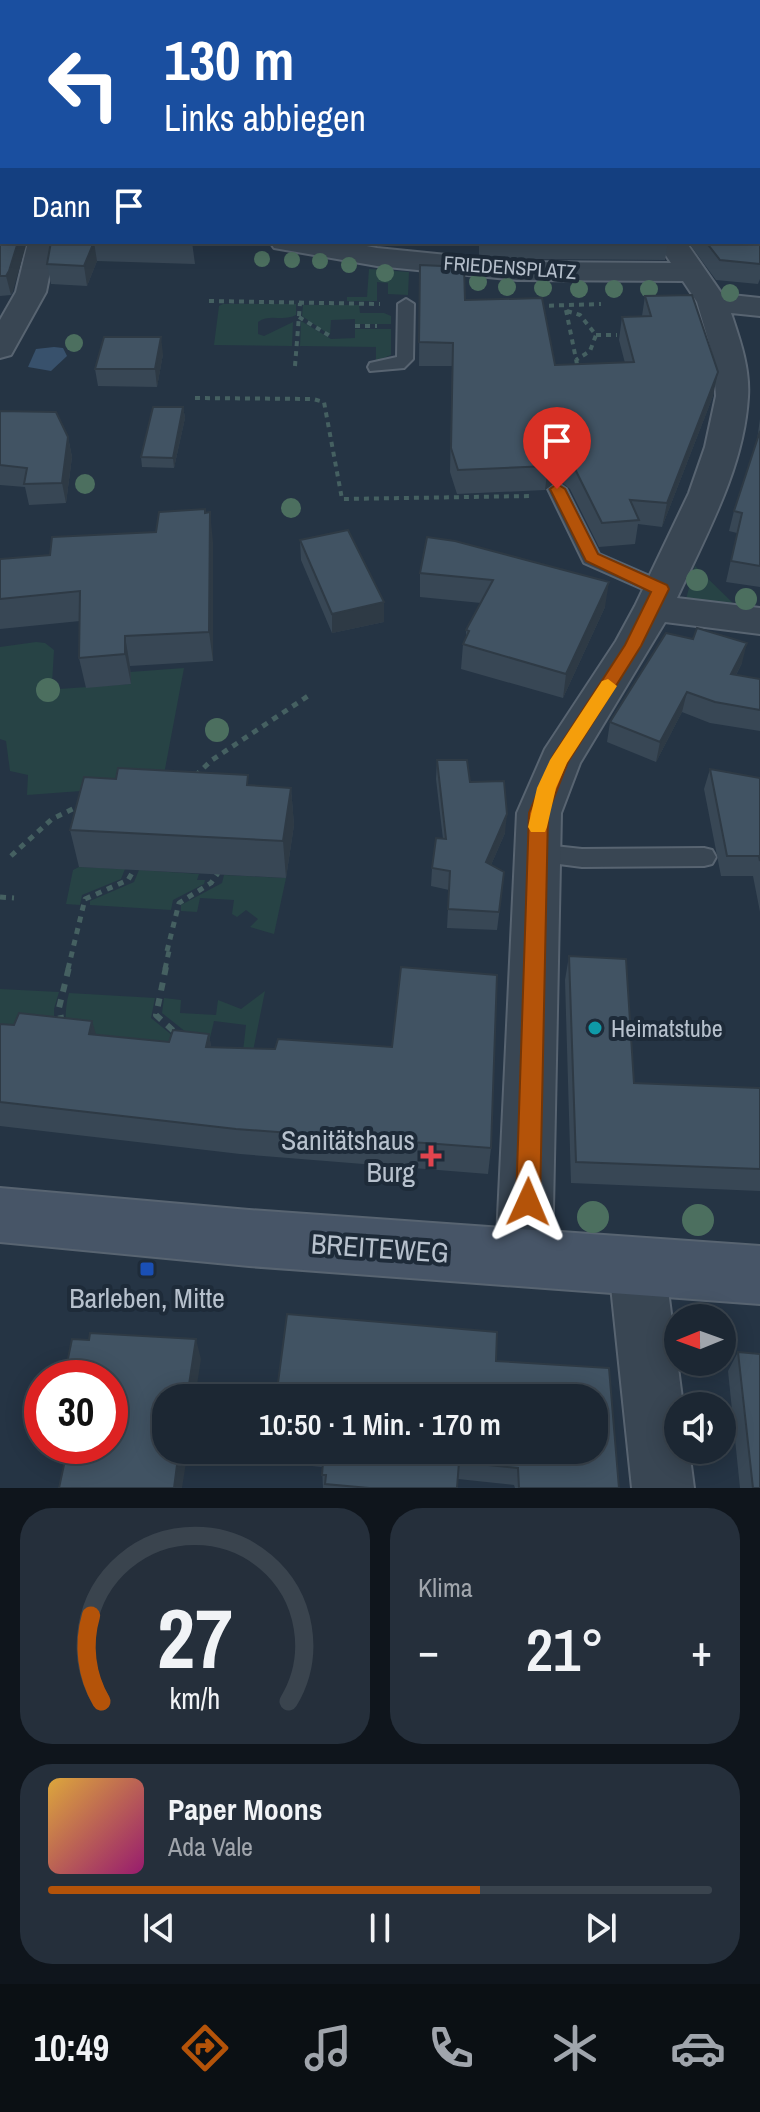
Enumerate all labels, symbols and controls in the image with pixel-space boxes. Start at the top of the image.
text: 130 m [164,22,294,97]
icon: left [32,32,136,136]
text: Links abbiegen [164,94,366,142]
icon: arrive [107,184,151,228]
text: Dann [32,186,91,226]
street label: FRIEDENSPLATZ [443,249,577,285]
pin [523,407,591,489]
icon: arrive [535,419,579,463]
place label: Heimatstube [611,1012,723,1044]
marker: Heimatstube [586,1019,604,1037]
place label: Sanitätshaus Burg [281,1121,415,1191]
marker: Sanitätshaus Burg [422,1147,440,1165]
position arrow [486,1160,570,1244]
street label: BREITEWEG [310,1224,450,1272]
marker: Barleben, Mitte [138,1260,156,1278]
place label: Barleben, Mitte [69,1279,225,1317]
north arrow [664,1304,736,1376]
map controls [664,1304,736,1464]
speed limit sign: 30 [24,1360,128,1464]
button: sound [664,1392,736,1464]
text: 10:50 · 1 Min. · 170 m [259,1404,501,1444]
text: Klima [418,1570,473,1605]
text: 27 [157,1582,233,1694]
text: 21° [526,1609,604,1690]
text: − [418,1620,439,1680]
text: + [691,1620,712,1680]
text: km/h [170,1679,220,1718]
text: Paper Moons [168,1789,322,1829]
text: Ada Vale [168,1829,253,1864]
icon: previous [137,1906,181,1950]
icon: pause [358,1906,402,1950]
icon: next [579,1906,623,1950]
icon: directions [177,2020,233,2076]
icon: music [300,2020,356,2076]
icon: phone [423,2020,479,2076]
icon: climate [547,2020,603,2076]
icon: car [670,2020,726,2076]
text: 10:49 [34,2024,109,2072]

